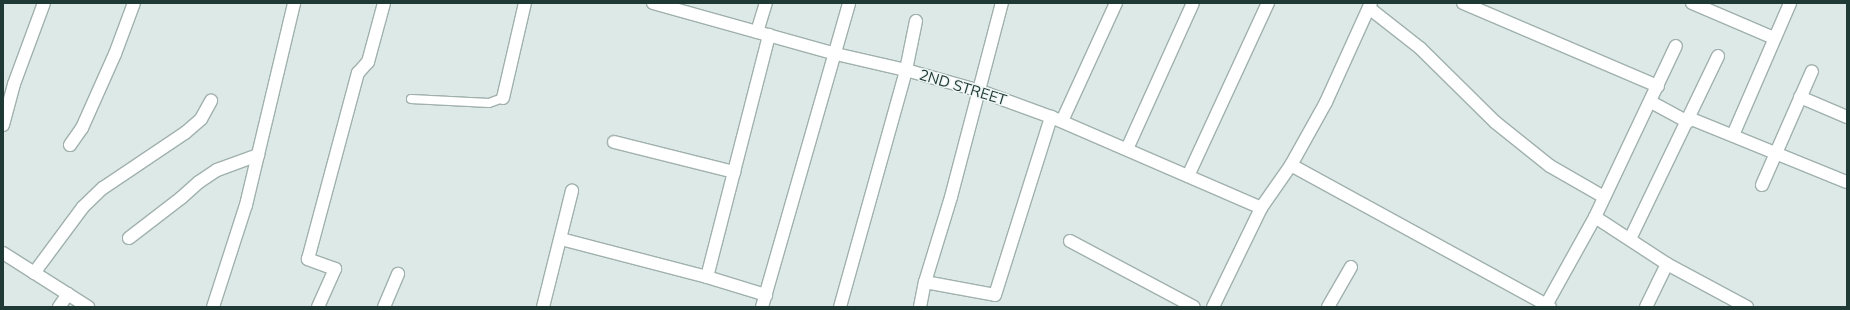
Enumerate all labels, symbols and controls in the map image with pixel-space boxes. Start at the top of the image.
street label: 2ND STREET [917,65,1009,109]

